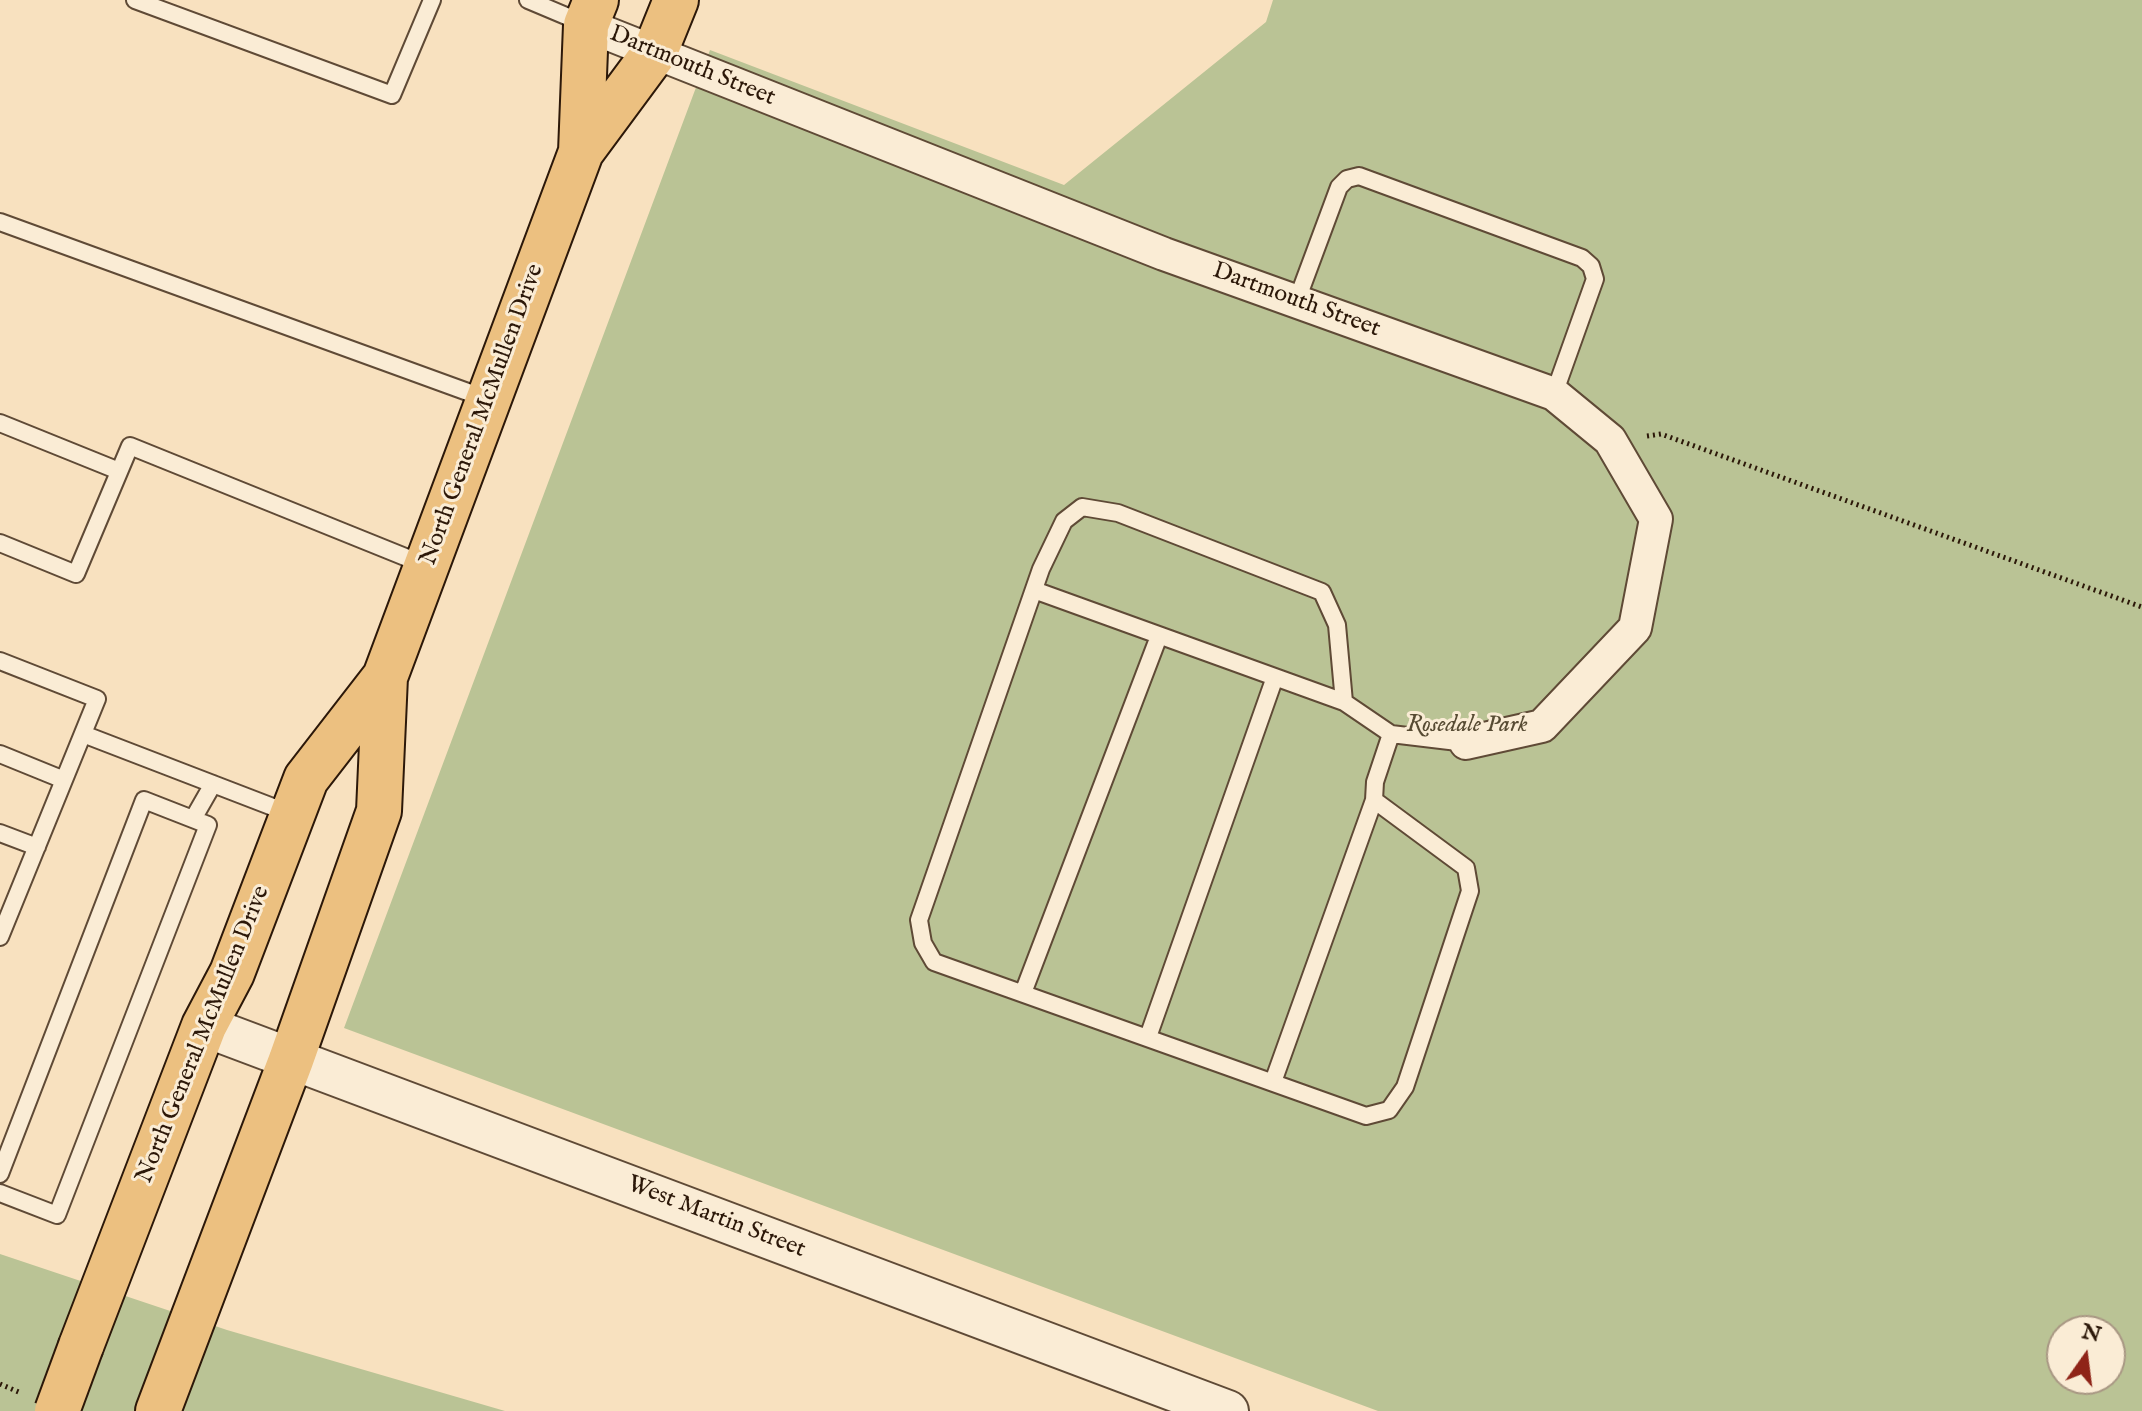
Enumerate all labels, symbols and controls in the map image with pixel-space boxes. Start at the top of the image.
street label: Dartmouth Street [605,21,779,113]
street label: Dartmouth Street [1208,257,1384,345]
street label: North General McMullen Drive [415,261,551,569]
park label: Rosedale Park [1406,712,1528,740]
street label: North General McMullen Drive [131,882,277,1188]
street label: West Martin Street [623,1171,809,1265]
north arrow [2046,1315,2126,1395]
text: N [2079,1318,2104,1350]

